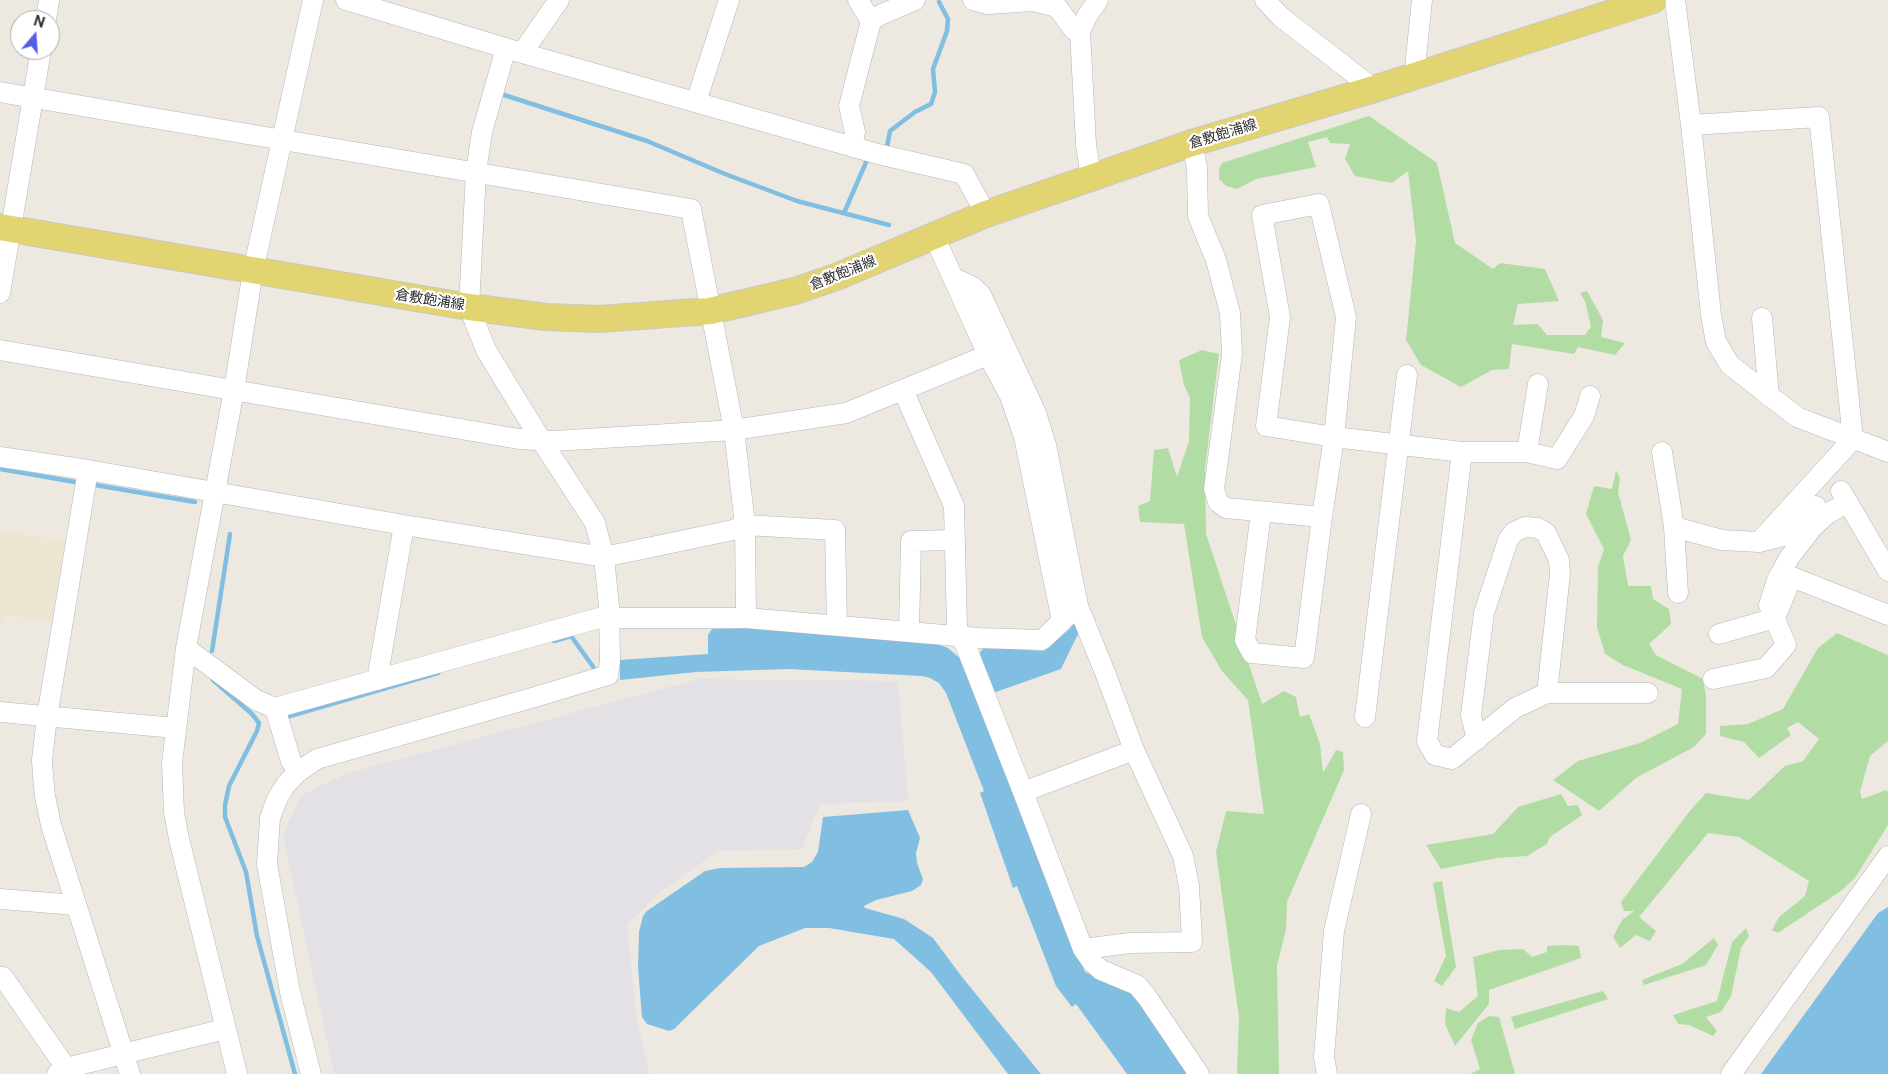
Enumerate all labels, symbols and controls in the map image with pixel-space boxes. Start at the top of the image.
north arrow [10,10,60,60]
text: N [32,12,47,31]
street label: 倉敷飽浦線 [1187,116,1259,152]
street label: 倉敷飽浦線 [807,252,879,294]
street label: 倉敷飽浦線 [394,286,466,314]

